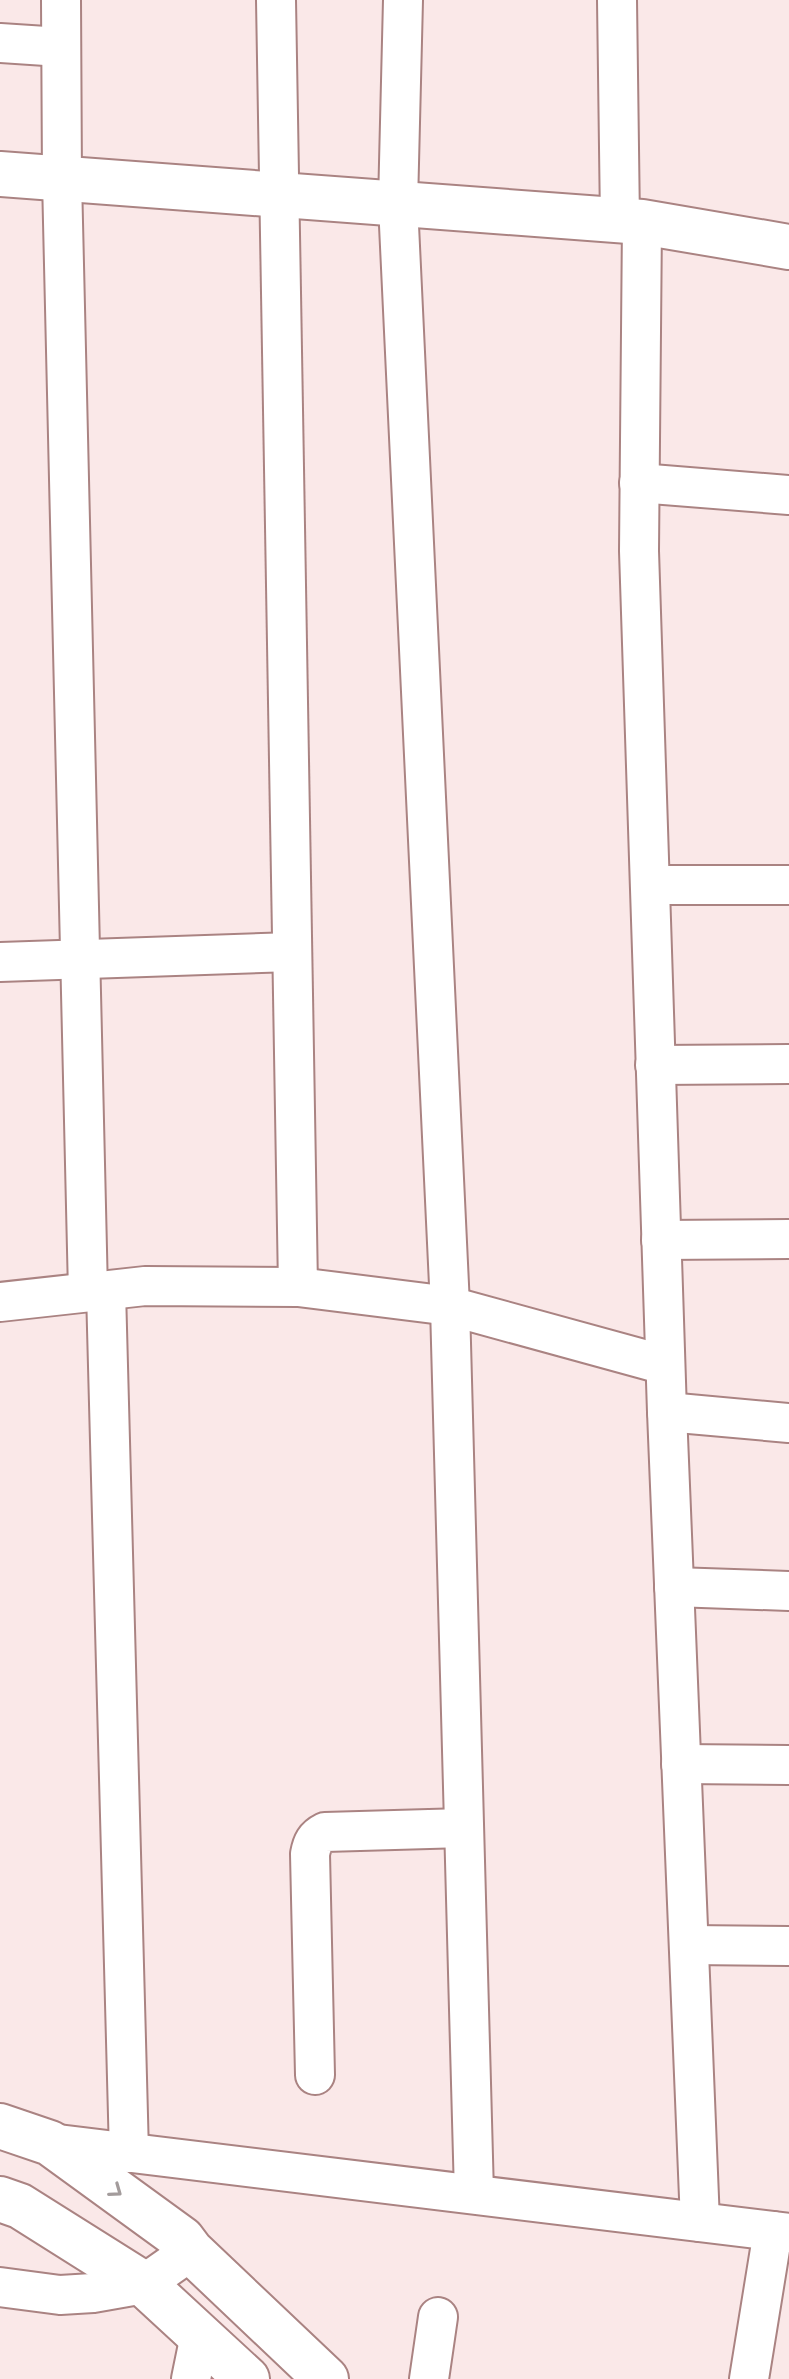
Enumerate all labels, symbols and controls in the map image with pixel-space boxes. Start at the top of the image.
one-way arrow [107,2181,121,2195]

